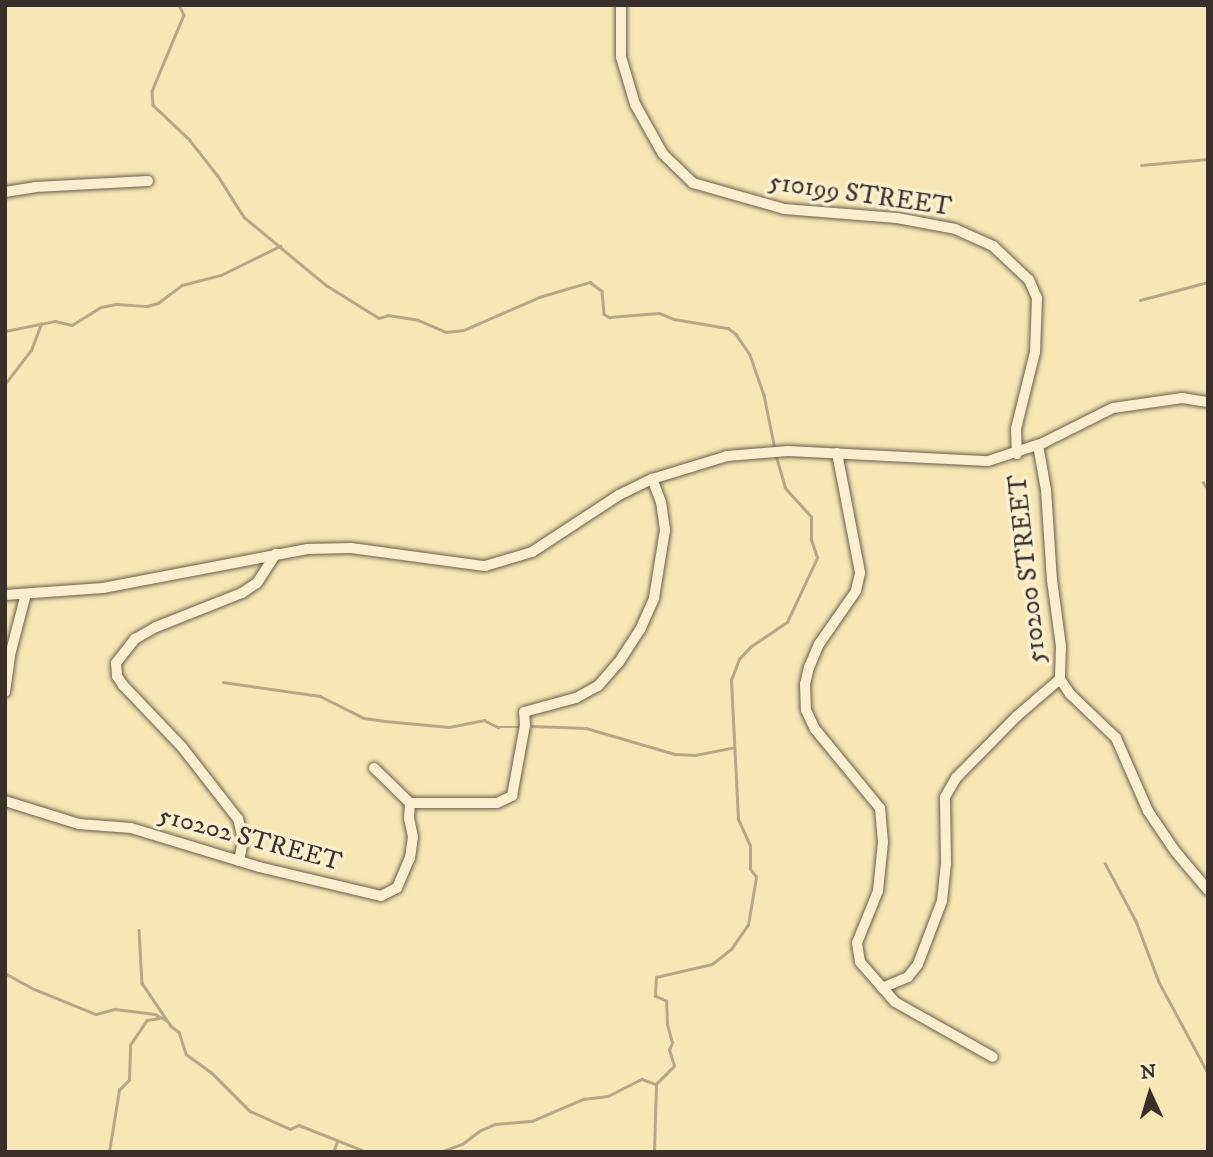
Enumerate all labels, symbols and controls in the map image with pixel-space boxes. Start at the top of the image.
street label: 510199 STREET [767,167,953,223]
street label: 510200 STREET [1003,473,1053,665]
street label: 510202 STREET [155,800,345,878]
north arrow [1115,1059,1185,1129]
text: N [1140,1061,1157,1085]

